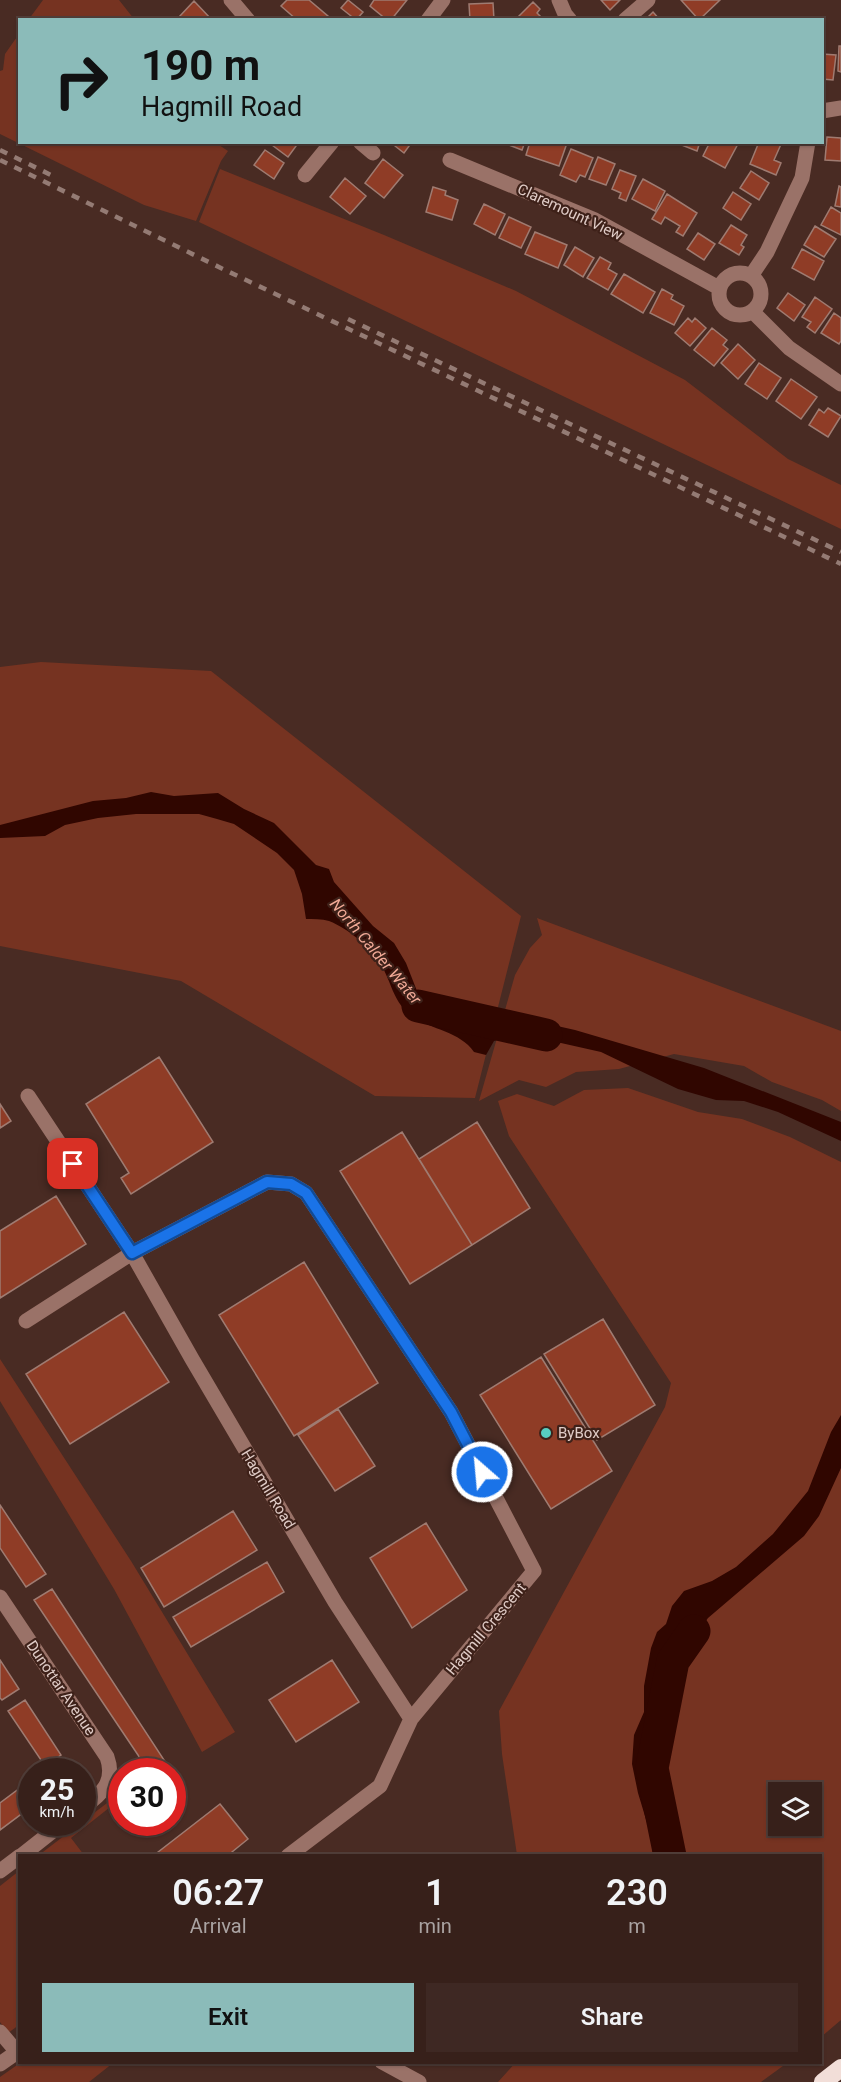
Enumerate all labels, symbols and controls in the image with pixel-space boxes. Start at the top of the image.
text: 190 m [141,41,260,90]
icon: right [42,42,120,120]
text: Hagmill Road [141,91,302,123]
street label: Claremount View [515,180,625,244]
water label: North Calder Water [326,895,426,1009]
pin [47,1138,98,1189]
icon: arrive [56,1147,89,1180]
place label: ByBox [558,1424,600,1442]
marker: ByBox [539,1426,553,1440]
position arrow [450,1440,514,1504]
street label: Hagmill Road [237,1446,299,1532]
street label: Hagmill Crescent [442,1579,530,1679]
street label: Dunottar Avenue [23,1637,99,1739]
speed limit sign: 30 [108,1758,186,1836]
text: 25 [40,1772,74,1807]
map controls [768,1782,822,1836]
button: layers [768,1782,822,1836]
text: km/h [39,1803,75,1821]
text: 06:27 [172,1872,264,1914]
text: 1 [425,1872,445,1914]
text: 230 [606,1872,668,1914]
text: Arrival [190,1914,247,1938]
text: min [418,1914,452,1938]
text: m [628,1914,646,1938]
button: Exit [42,1983,414,2052]
button: Share [426,1983,798,2052]

